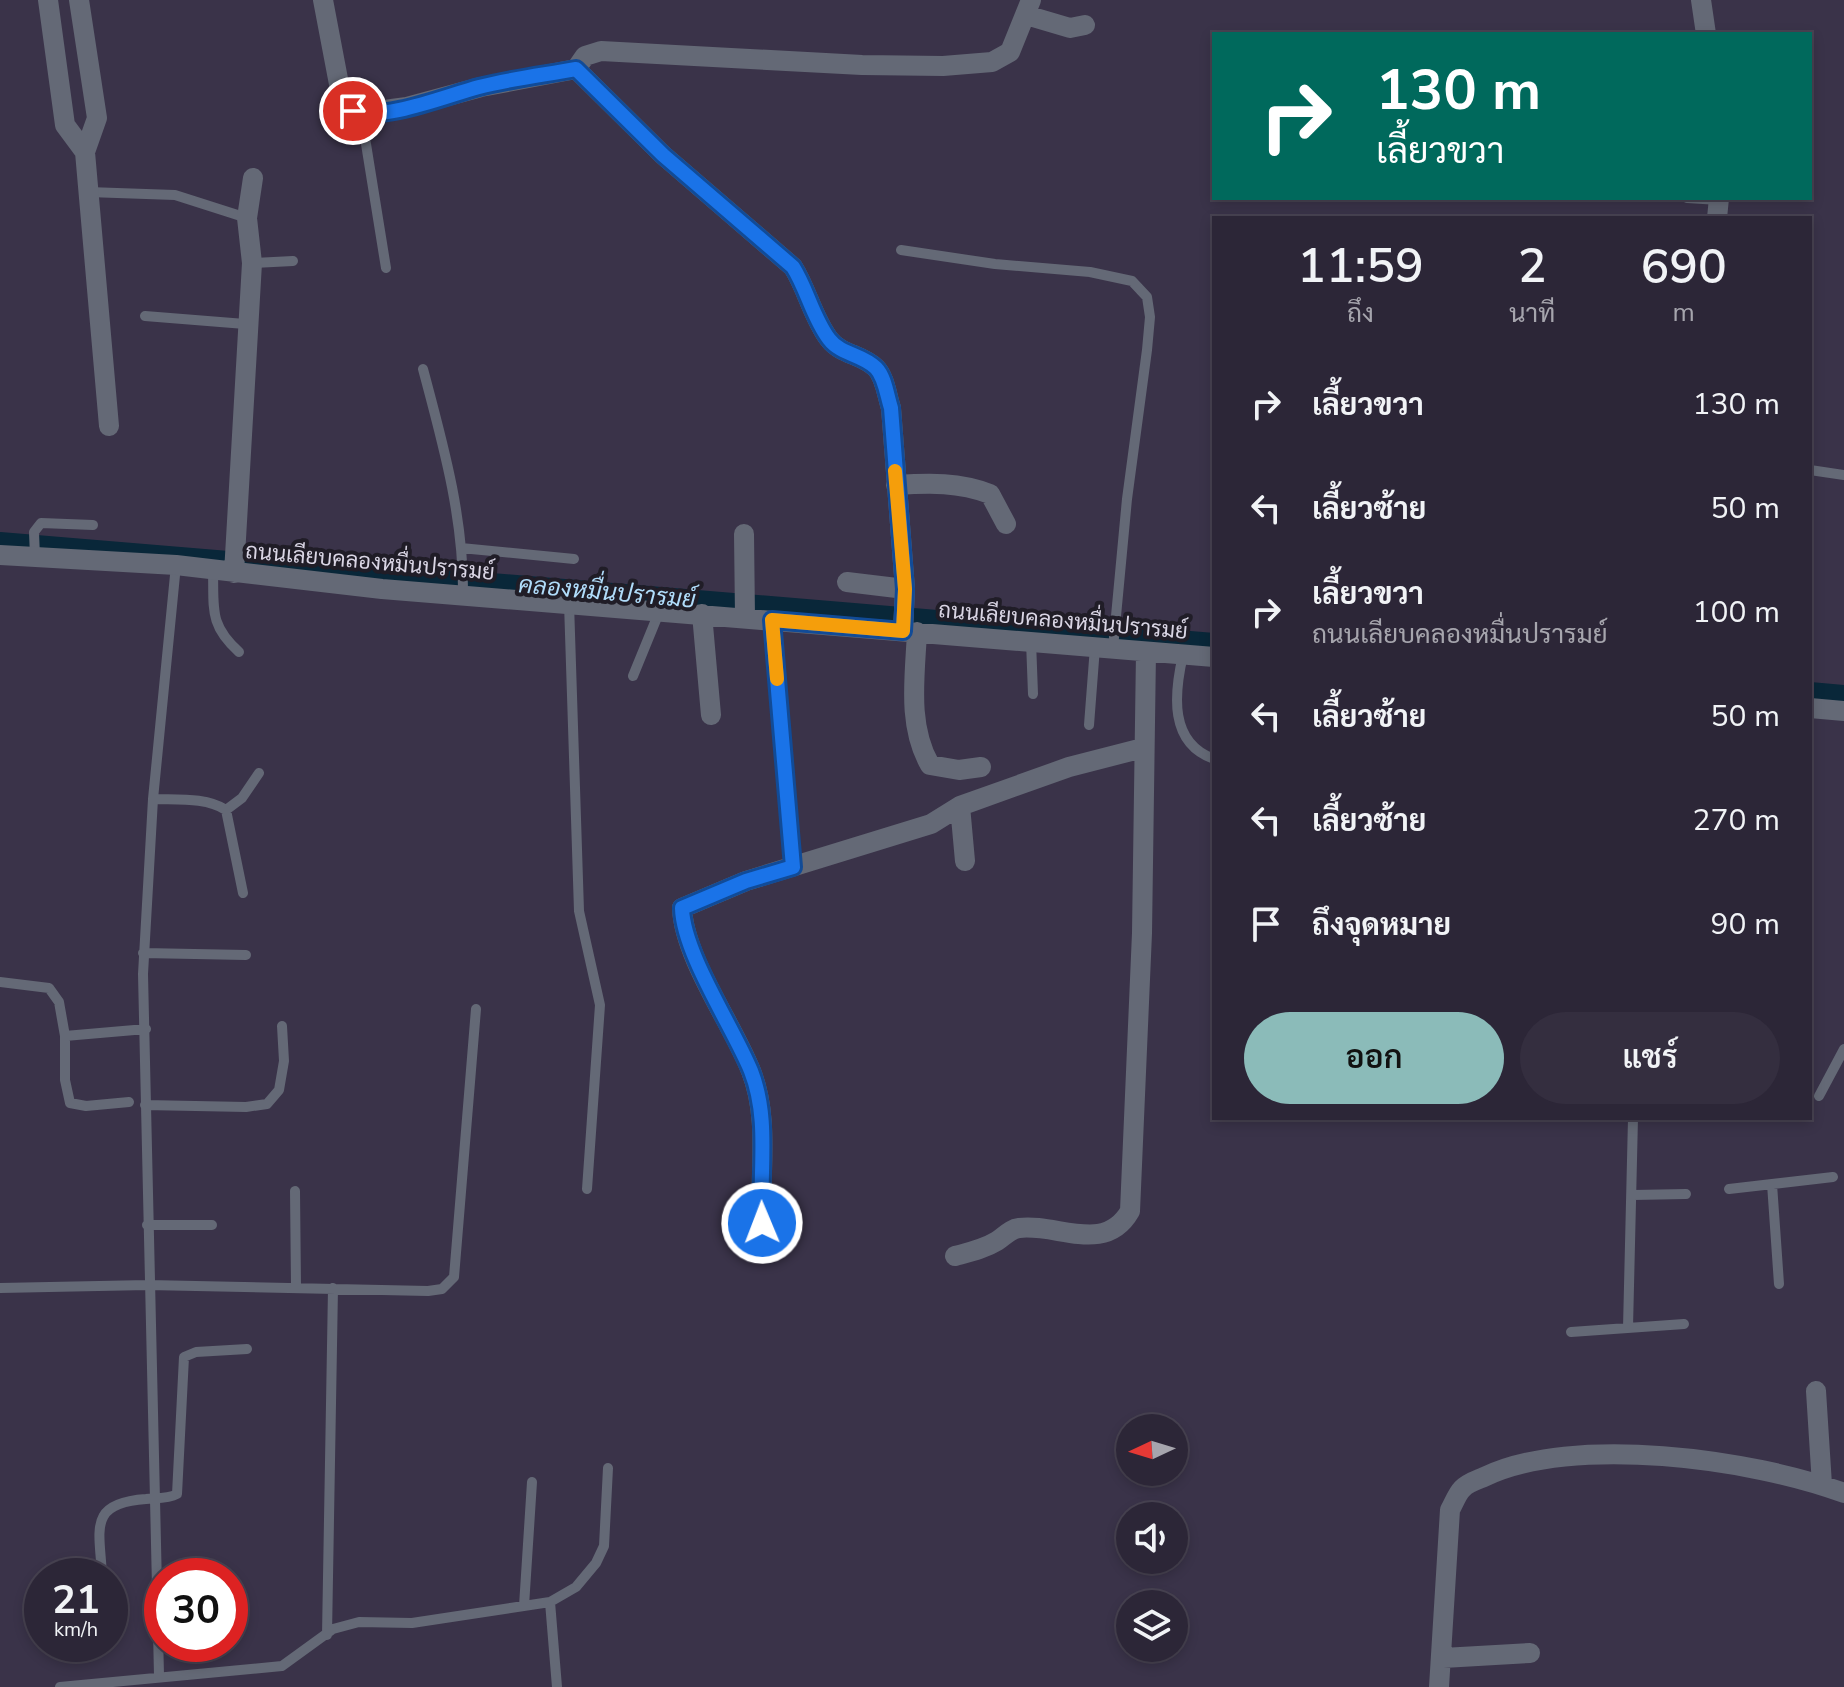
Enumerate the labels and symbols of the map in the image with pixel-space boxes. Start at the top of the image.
pin [319,77,387,145]
street label: ถนนเลียบคลองหมื่นปรารมย์ [244,531,496,588]
water label: คลองหมื่นปรารมย์ [517,563,700,616]
street label: ถนนเลียบคลองหมื่นปรารมย์ [937,590,1189,647]
position arrow [720,1181,804,1265]
north arrow [1116,1414,1188,1486]
speed limit sign: 30 [144,1558,248,1662]

